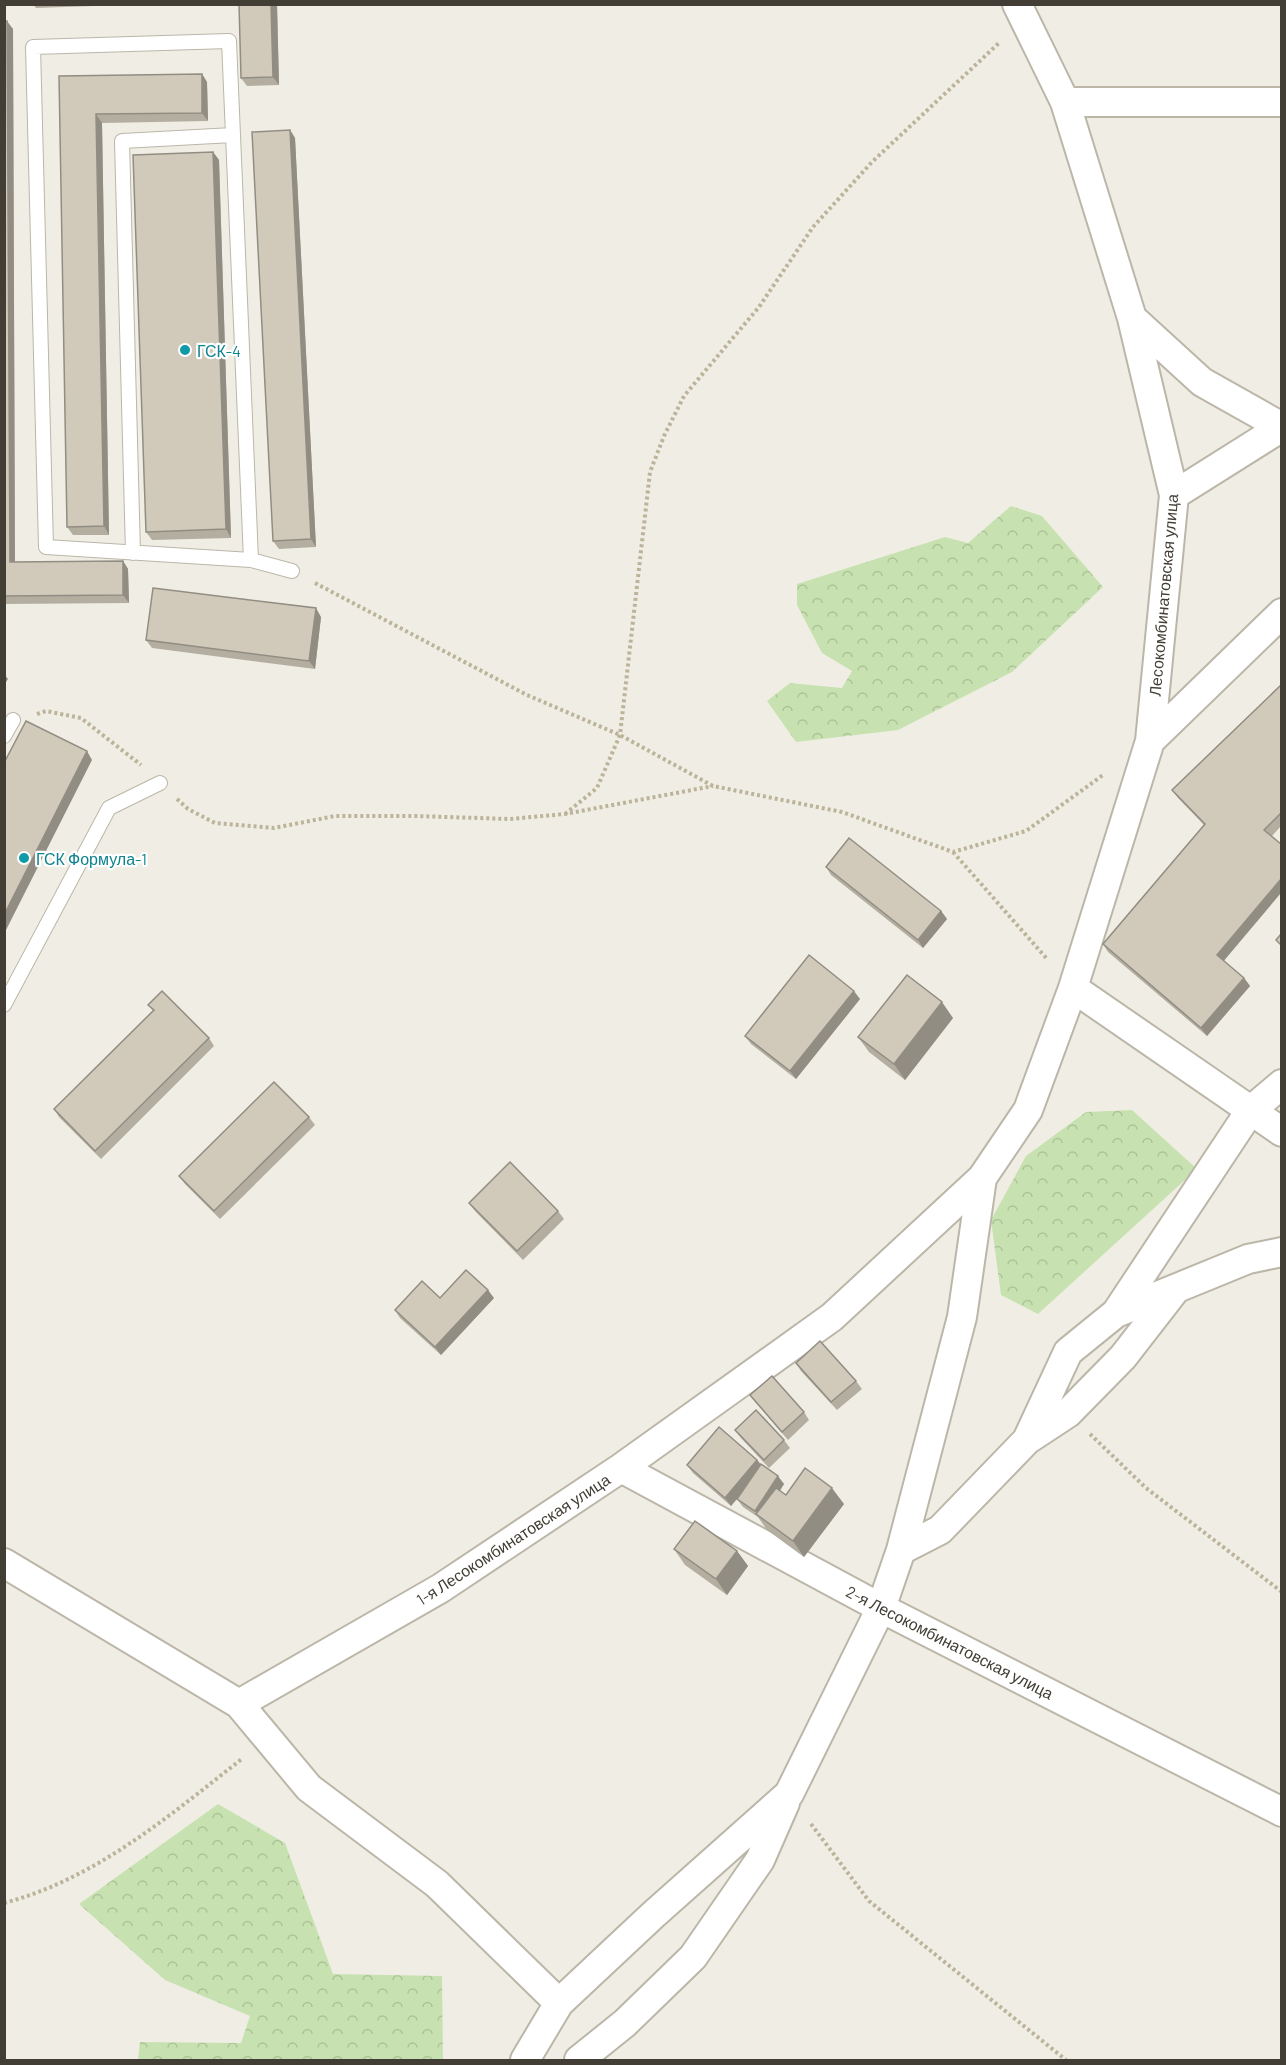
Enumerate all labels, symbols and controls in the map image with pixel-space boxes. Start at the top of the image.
place label: ГСК-4 [197,341,241,360]
marker: ГСК-4 [178,343,192,357]
street label: Лесокомбинатовская улица [1145,493,1181,697]
place label: ГСК Формула-1 [36,849,147,868]
marker: ГСК Формула-1 [17,851,31,865]
street label: 1-я Лесокомбинатовская улица [413,1469,613,1609]
street label: 2-я Лесокомбинатовская улица [843,1581,1057,1703]

